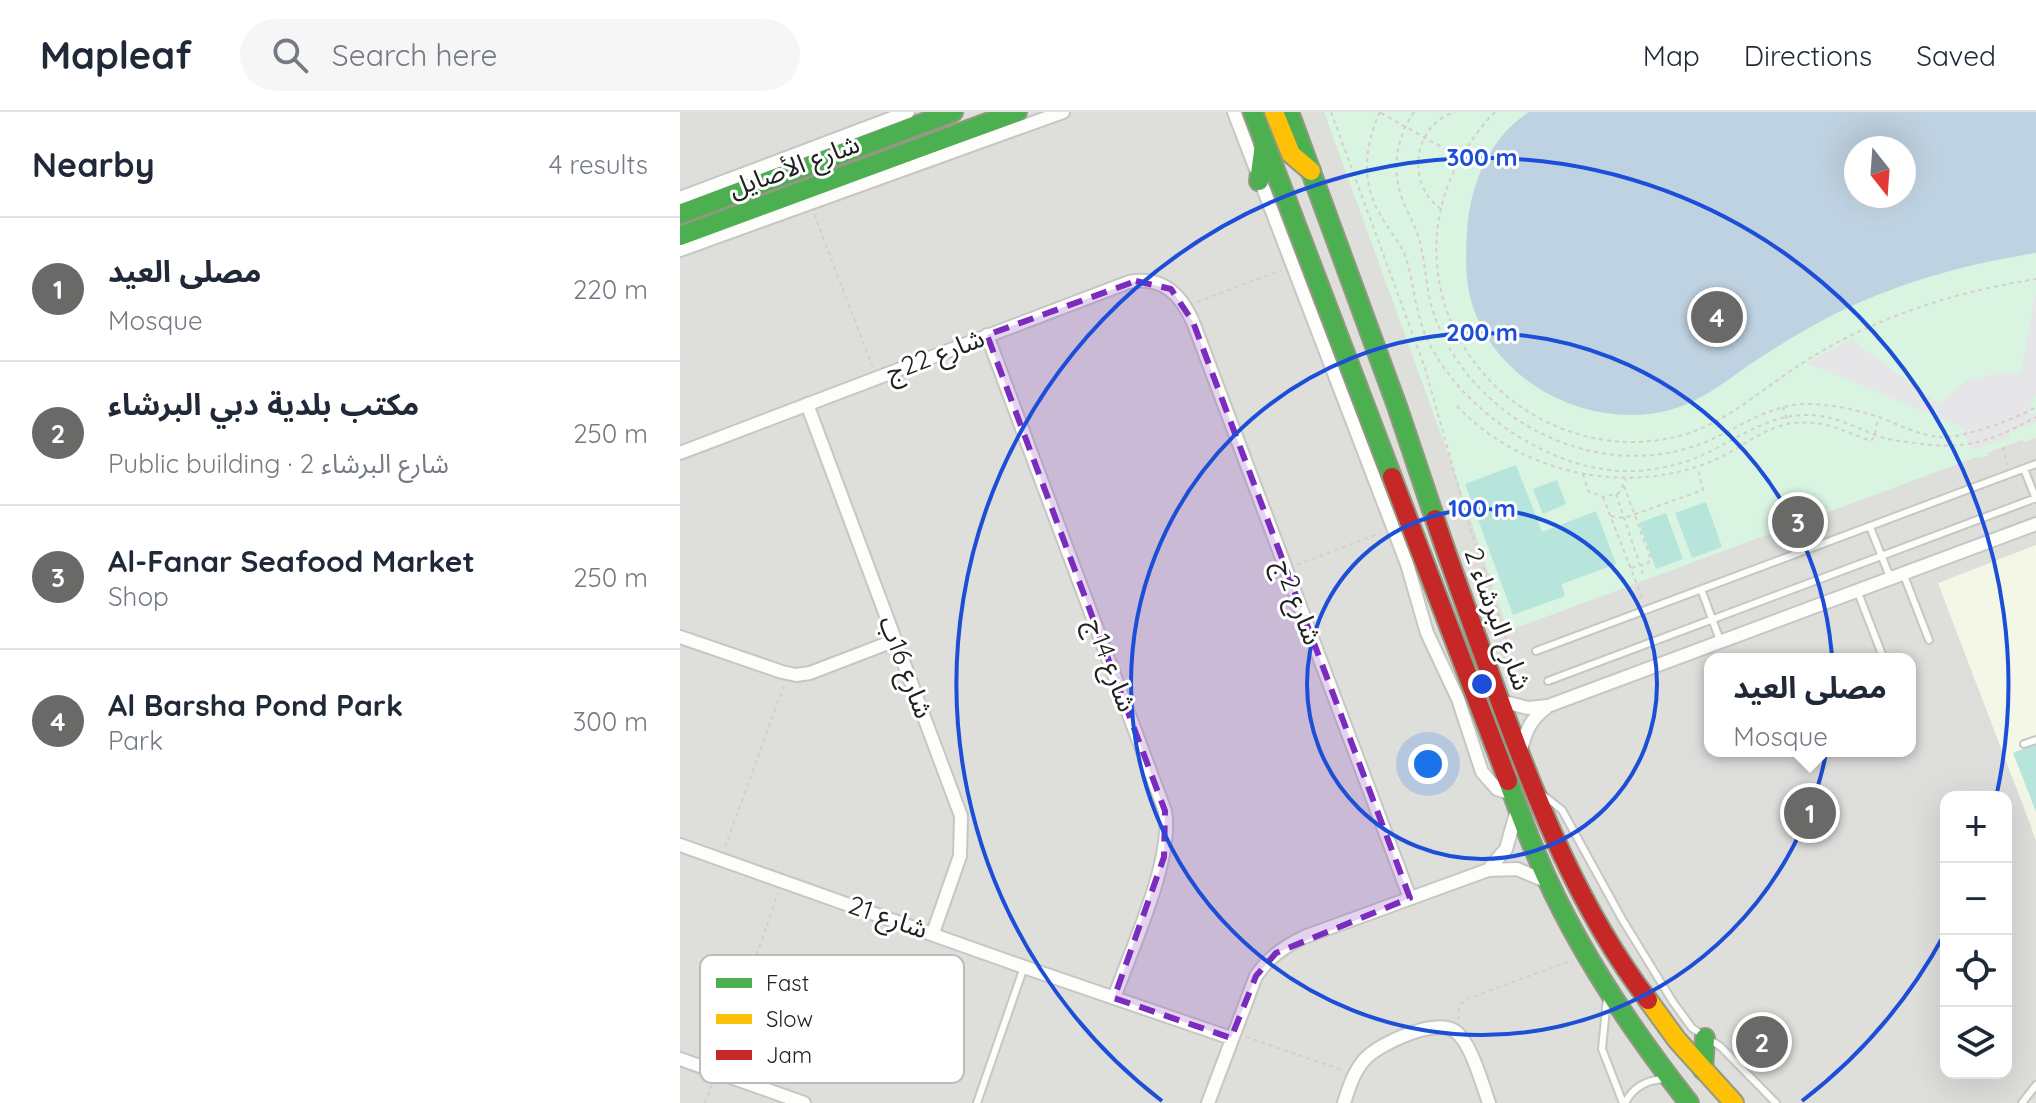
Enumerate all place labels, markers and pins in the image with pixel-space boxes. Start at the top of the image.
pin: 4 [1691,287,1743,347]
pin: 3 [1772,492,1824,552]
centre of rings [1468,670,1496,698]
pin: 1 [1784,783,1836,843]
pin: 2 [1736,1012,1788,1072]

